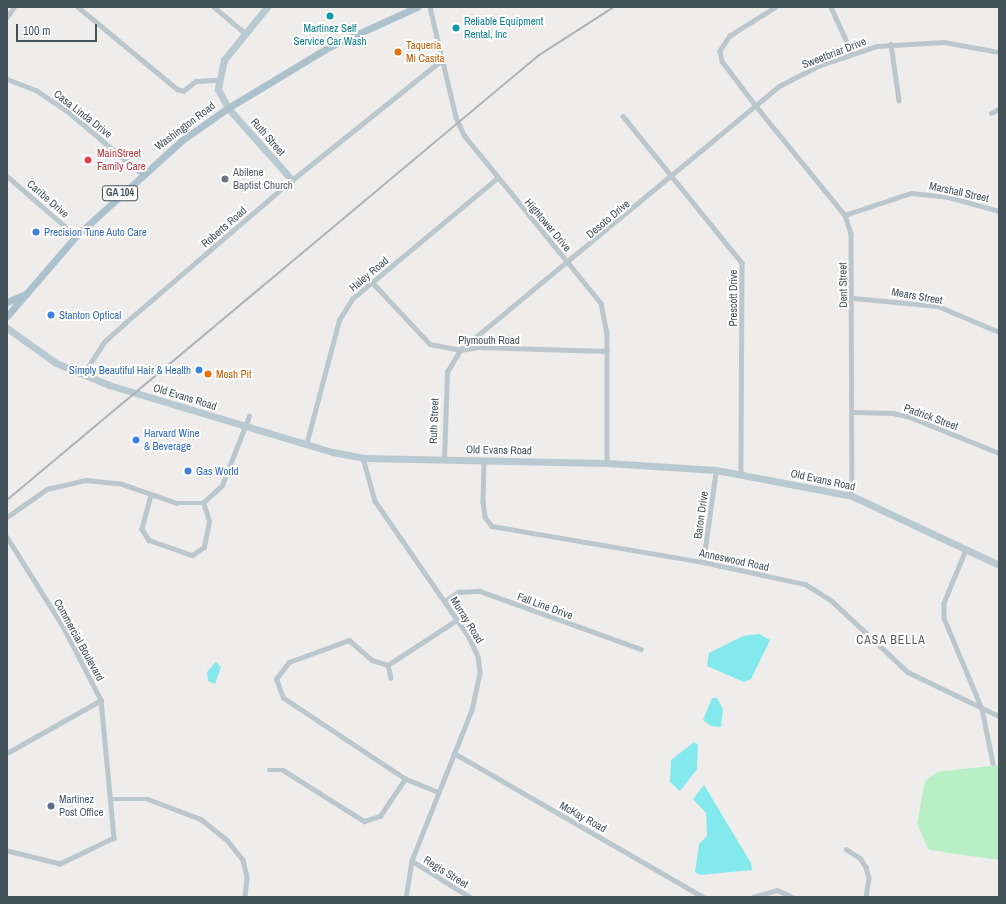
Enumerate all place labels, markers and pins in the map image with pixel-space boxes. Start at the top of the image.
marker: Martinez Self Service Car Wash [325,11,335,21]
place label: Reliable Equipment Rental, Inc [464,15,543,41]
place label: Martinez Self Service Car Wash [294,22,366,48]
marker: Reliable Equipment Rental, Inc [451,23,461,33]
place label: Taqueria Mi Casita [406,39,445,65]
marker: Taqueria Mi Casita [393,47,403,57]
place label: MainStreet Family Care [97,147,146,173]
marker: MainStreet Family Care [82,154,94,166]
place label: Abilene Baptist Church [233,166,293,192]
marker: Abilene Baptist Church [220,174,230,184]
place label: Precision Tune Auto Care [44,225,148,239]
marker: Precision Tune Auto Care [31,227,41,237]
place label: Stanton Optical [59,308,121,322]
marker: Stanton Optical [46,310,56,320]
place label: Simply Beautiful Hair & Health [69,363,191,377]
marker: Simply Beautiful Hair & Health [194,365,204,375]
place label: Mosh Pit [216,367,252,381]
marker: Mosh Pit [203,369,213,379]
place label: Harvard Wine & Beverage [144,427,200,453]
marker: Harvard Wine & Beverage [131,435,141,445]
place label: Gas World [196,464,238,478]
marker: Gas World [183,466,193,476]
place label: Martinez Post Office [59,793,103,819]
marker: Martinez Post Office [46,801,56,811]

